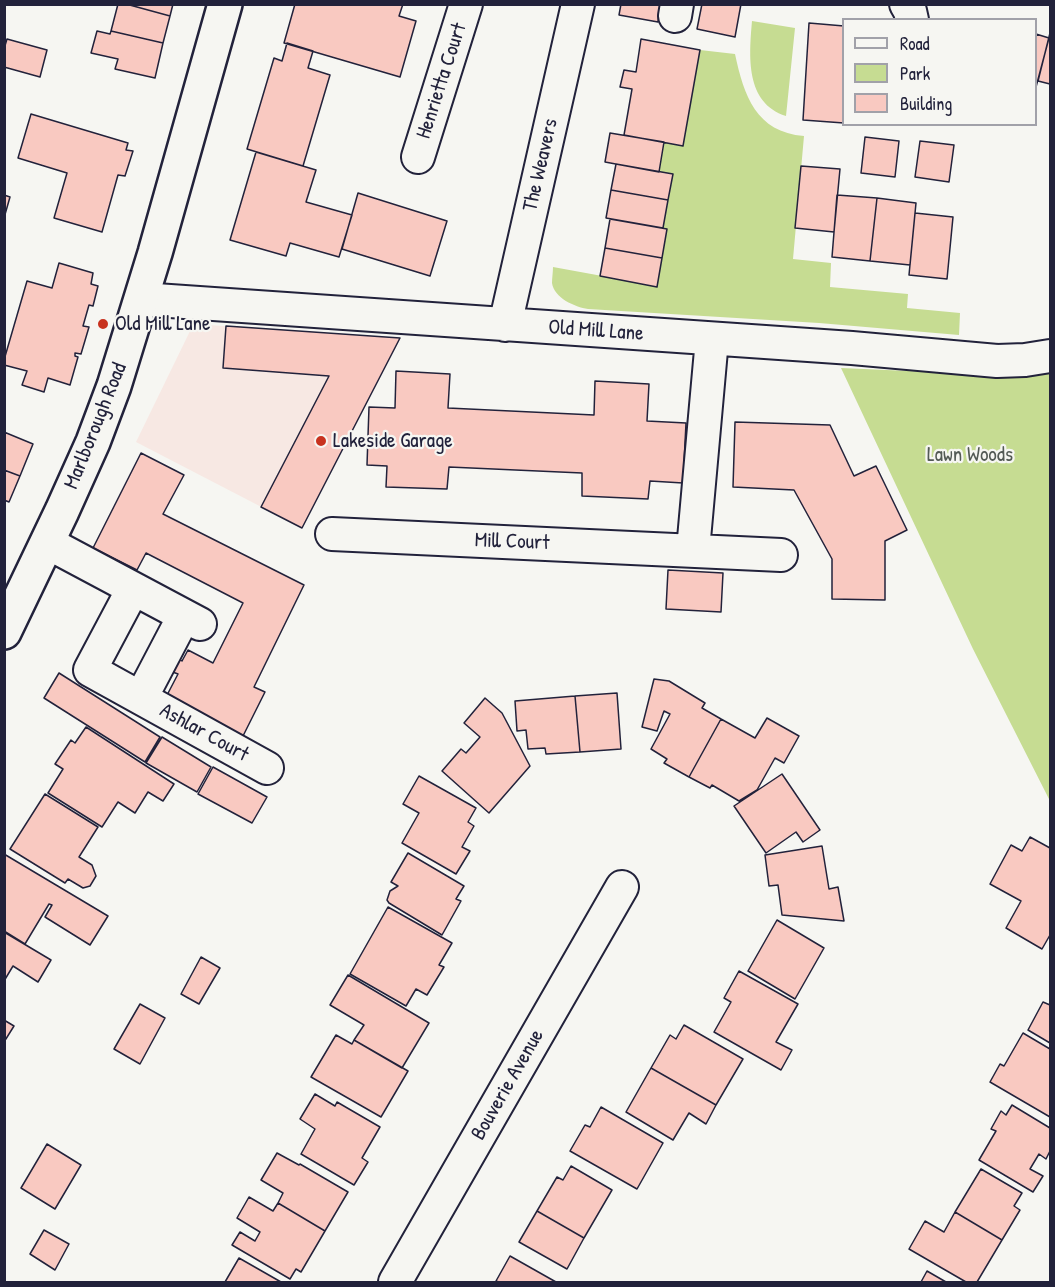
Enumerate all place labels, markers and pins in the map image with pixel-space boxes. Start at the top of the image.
place label: Old Mill Lane [115,311,210,337]
marker: Old Mill Lane [96,317,110,331]
place label: Lakeside Garage [333,428,453,454]
marker: Lakeside Garage [314,434,328,448]

